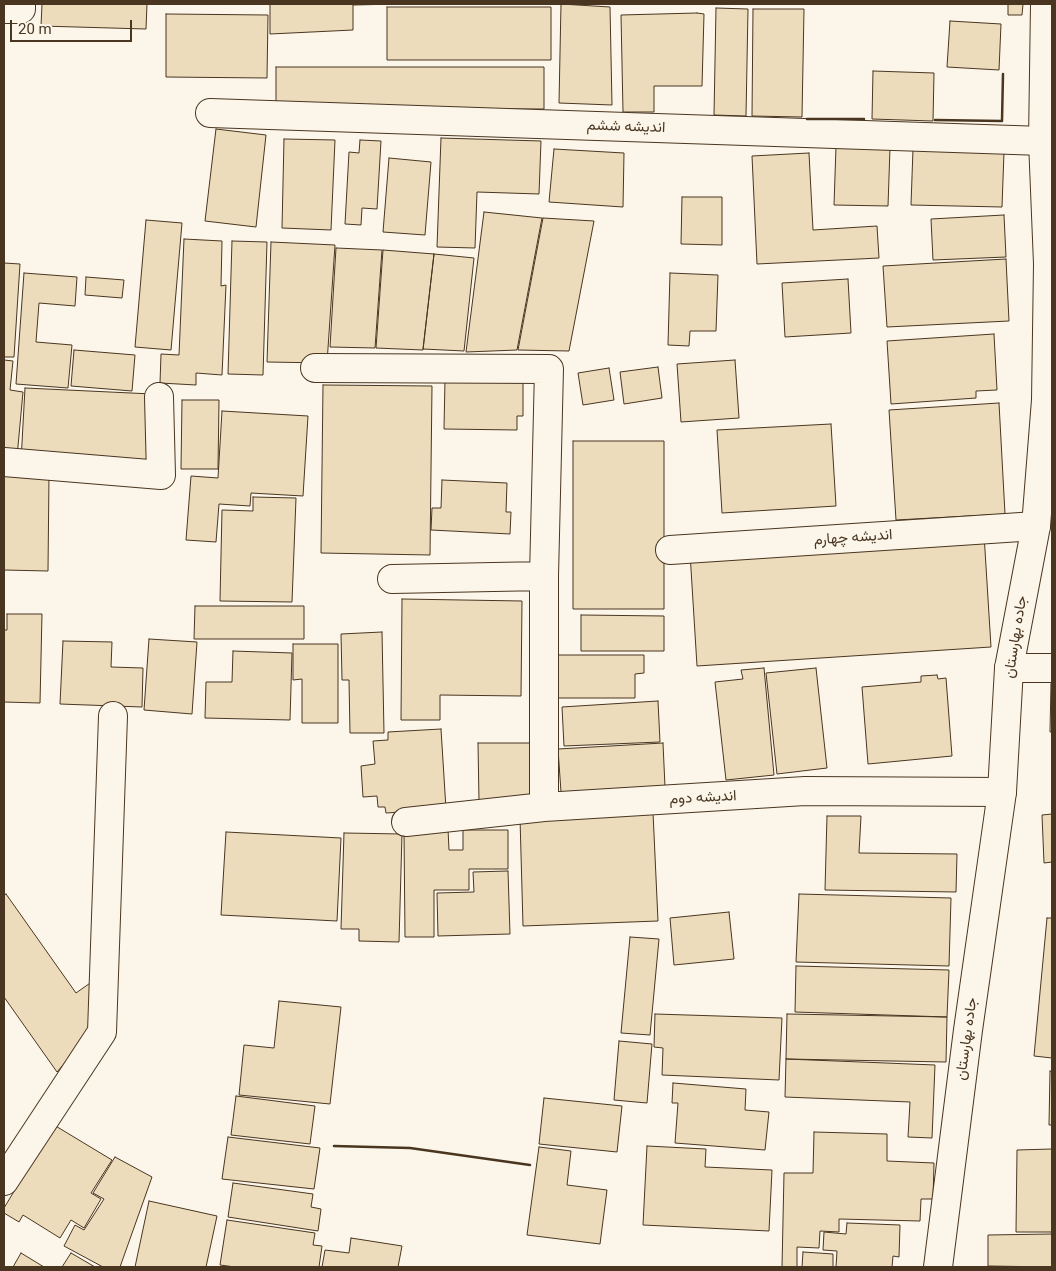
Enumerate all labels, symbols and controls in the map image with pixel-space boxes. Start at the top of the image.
scale bar [12,10,135,42]
text: 20 m [18,20,52,38]
street label: اندیشه ششم [586,117,666,137]
street label: اندیشه چهارم [813,526,893,550]
street label: جاده بهارستان [1001,594,1031,680]
street label: اندیشه دوم [669,787,737,809]
street label: جاده بهارستان [952,997,982,1081]

